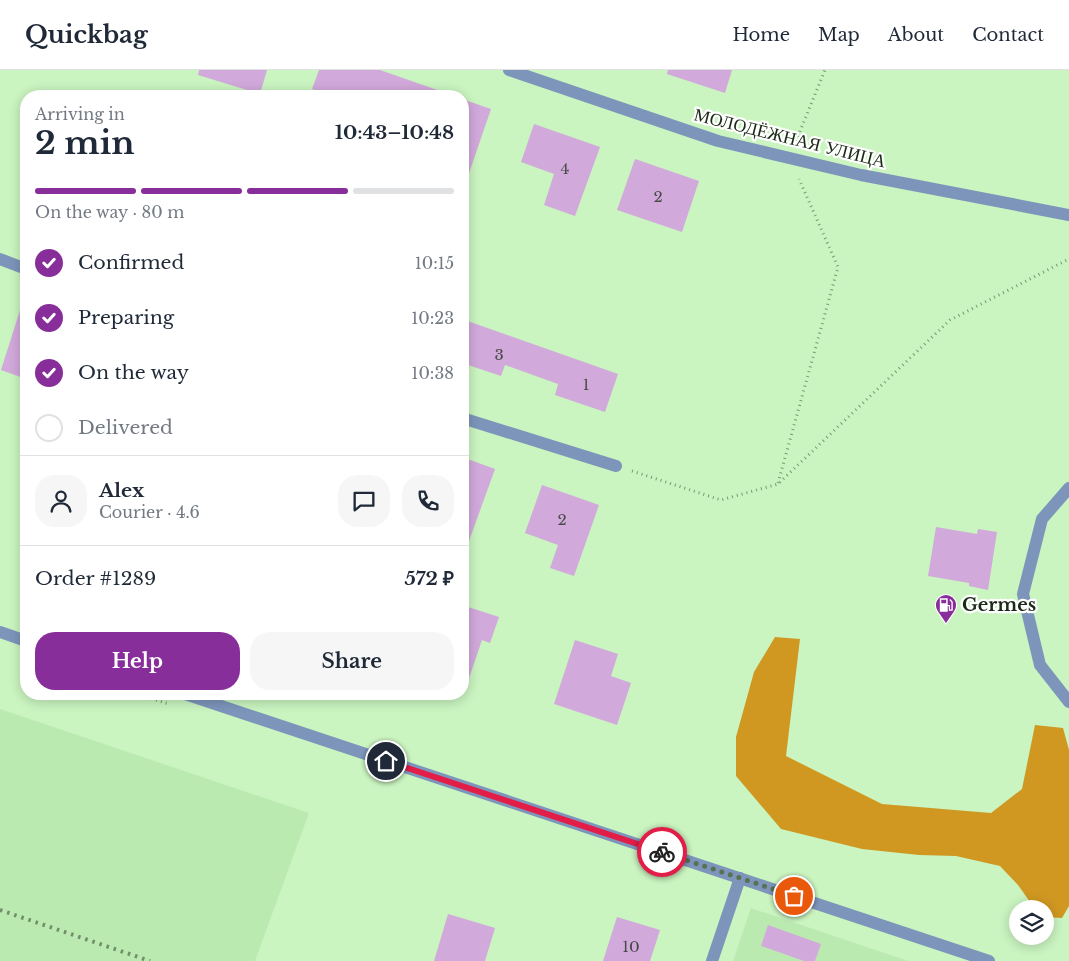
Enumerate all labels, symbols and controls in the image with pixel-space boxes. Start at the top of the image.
text: Quickbag [25,20,148,49]
text: Home [732,24,790,46]
text: Map [818,24,860,46]
text: About [888,24,944,46]
text: Contact [972,24,1044,46]
text: Arriving in [35,104,125,124]
street label: МОЛОДЁЖНАЯ УЛИЦА [692,104,888,172]
text: 10:43–10:48 [335,121,454,144]
text: 2 min [35,123,135,163]
house number: 4 [561,159,569,178]
house number: 2 [653,187,663,206]
text: On the way · 80 m [35,202,185,222]
icon: check [35,249,63,277]
text: Confirmed [78,251,184,274]
text: 10:15 [415,253,454,273]
icon: check [35,304,63,332]
text: Preparing [78,306,174,329]
text: 10:23 [411,308,454,328]
house number: 3 [494,345,504,364]
icon: check [35,359,63,387]
text: On the way [78,361,189,384]
text: 10:38 [411,363,454,383]
house number: 1 [583,375,589,394]
text: Delivered [78,416,173,439]
button: person [35,475,87,527]
button: chat [338,475,390,527]
button: phone [402,475,454,527]
text: Alex [99,479,144,502]
text: Courier · 4.6 [99,502,200,522]
house number: 2 [557,510,567,529]
text: Order #1289 [35,567,156,590]
text: 572 ₽ [404,567,454,590]
fuel station icon: Germes [934,593,958,624]
place label: Germes [962,594,1036,616]
button: Help [35,632,240,690]
button: Share [250,632,454,690]
pin [365,740,407,782]
icon: home [372,747,400,775]
courier [637,827,687,877]
icon: bike [648,838,676,866]
pin [773,875,815,917]
icon: bag [780,882,808,910]
map controls [1009,900,1054,945]
button: layers [1009,900,1054,945]
house number: 10 [622,937,640,956]

